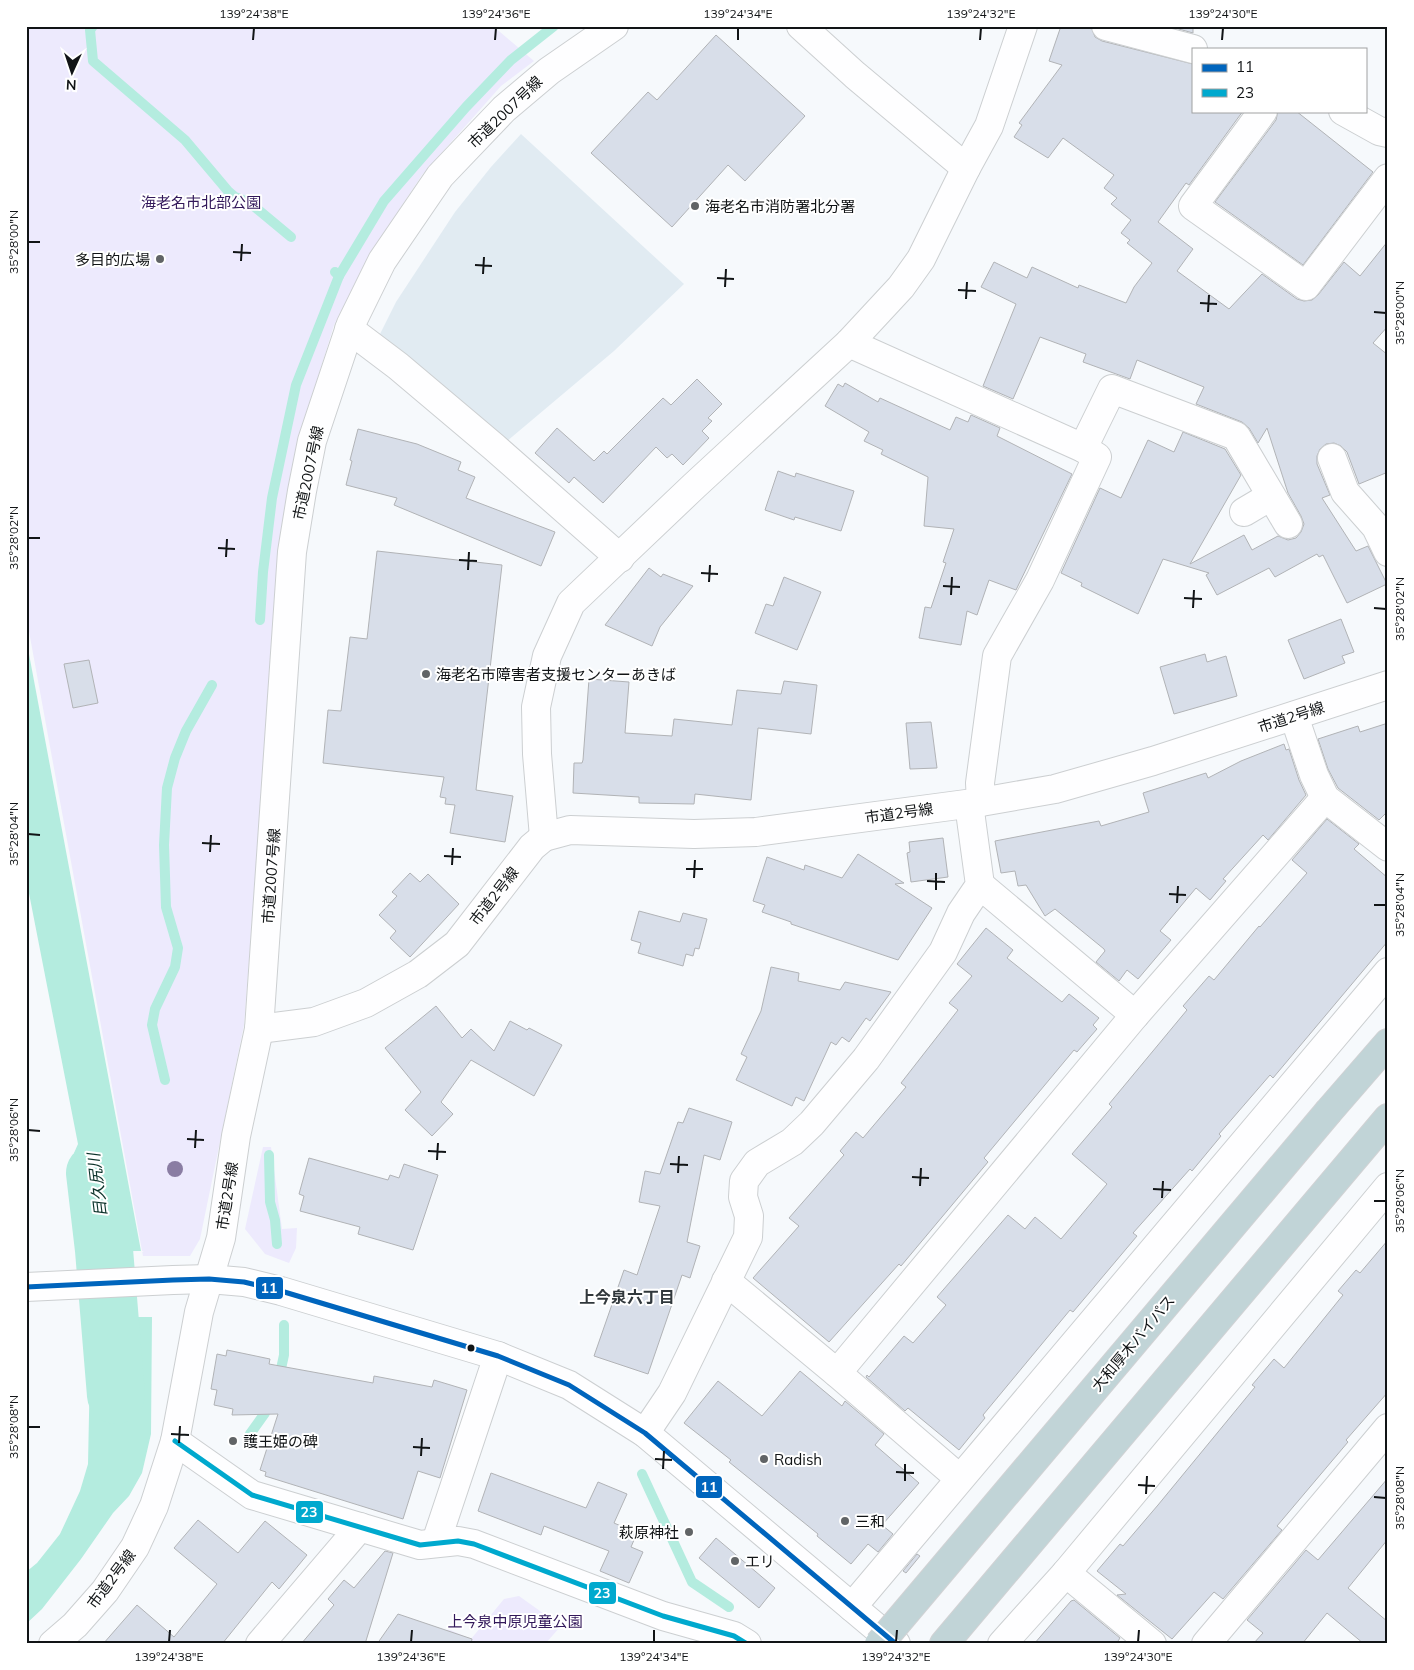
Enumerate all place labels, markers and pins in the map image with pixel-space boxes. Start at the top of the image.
place label: 海老名市消防署北分署 [705,197,855,216]
marker: 海老名市消防署北分署 [689,200,701,212]
place label: 多目的広場 [75,250,150,269]
marker: 多目的広場 [154,253,166,265]
place label: 海老名市障害者支援センターあきば [436,665,676,684]
marker: 海老名市障害者支援センターあきば [420,668,432,680]
unlabelled marker [466,1343,476,1353]
place label: 護王姫の碑 [243,1432,318,1451]
marker: 護王姫の碑 [227,1435,239,1447]
place label: Radish [774,1450,822,1469]
marker: Radish [758,1453,770,1465]
place label: 三和 [855,1512,885,1531]
marker: 三和 [839,1515,851,1527]
place label: 萩原神社 [619,1523,679,1542]
marker: 萩原神社 [683,1526,695,1538]
place label: エリ [745,1552,775,1571]
marker: エリ [729,1555,741,1567]

